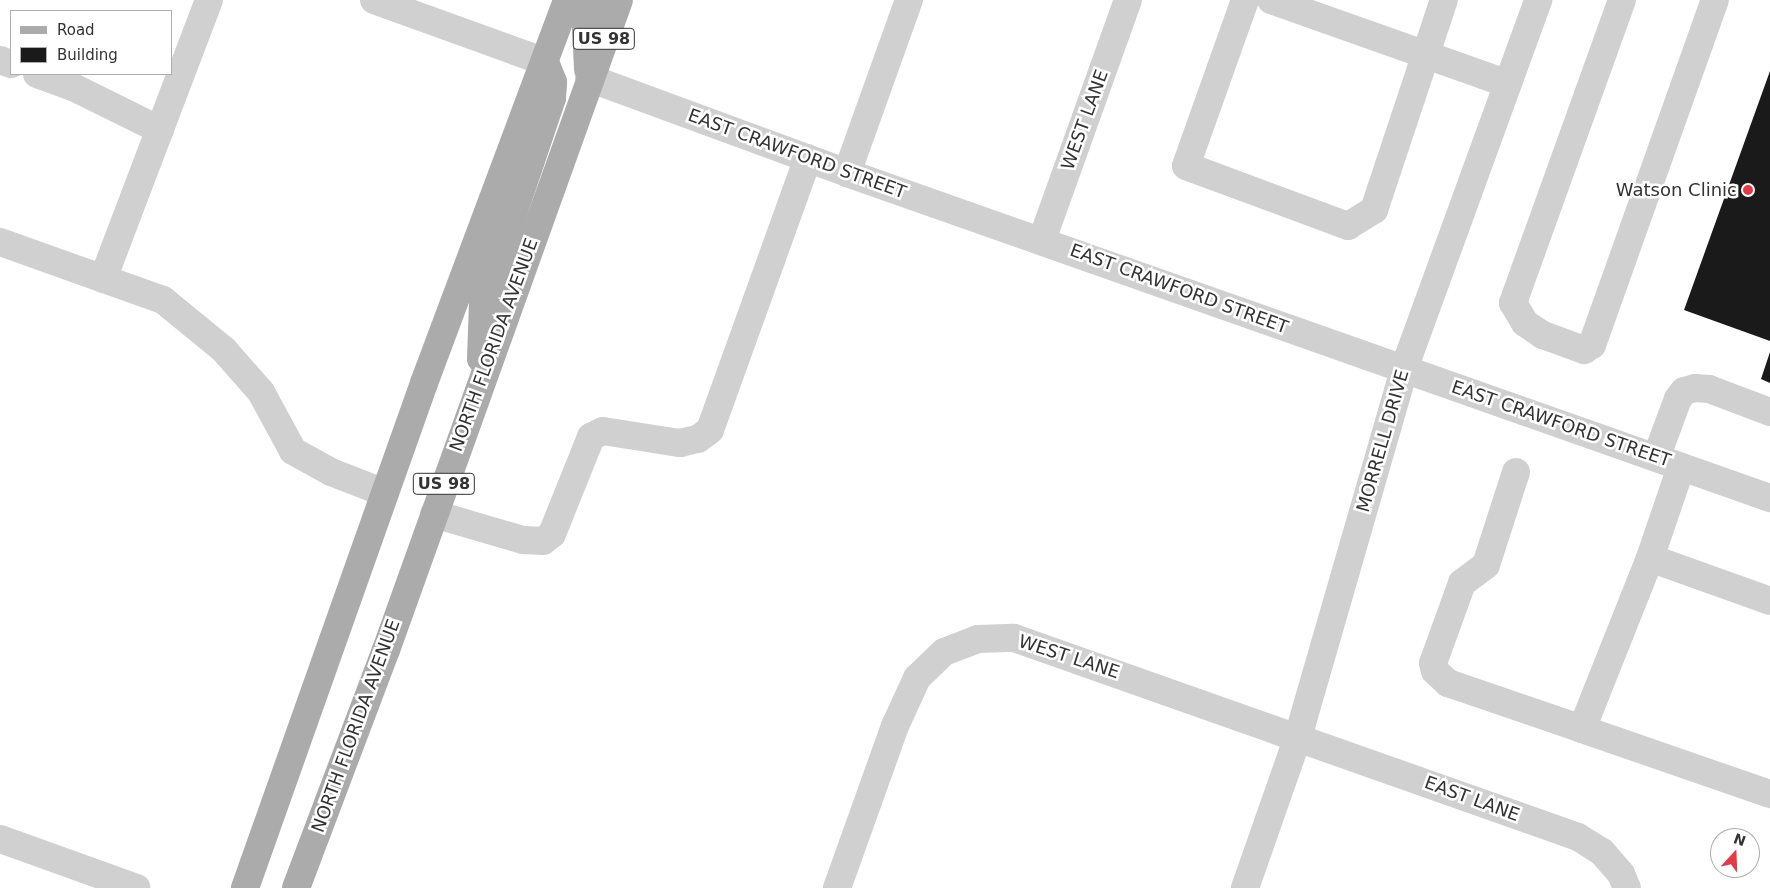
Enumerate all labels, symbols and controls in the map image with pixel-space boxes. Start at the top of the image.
legend [10,10,172,75]
text: Road [57,21,95,39]
road number: US 98 [573,26,635,52]
text: Building [57,46,118,64]
street label: WEST LANE [1057,67,1113,173]
street label: EAST CRAWFORD STREET [685,104,909,204]
place label: Watson Clinic [1616,179,1737,201]
marker: Watson Clinic [1741,183,1755,197]
street label: NORTH FLORIDA AVENUE [445,235,543,455]
street label: EAST CRAWFORD STREET [1067,239,1291,339]
street label: MORRELL DRIVE [1352,367,1414,515]
street label: EAST CRAWFORD STREET [1448,376,1674,472]
road number: US 98 [413,470,475,498]
street label: NORTH FLORIDA AVENUE [307,616,405,836]
street label: WEST LANE [1016,631,1122,683]
street label: EAST LANE [1422,772,1522,826]
north arrow [1710,828,1760,878]
text: N [1732,830,1748,849]

